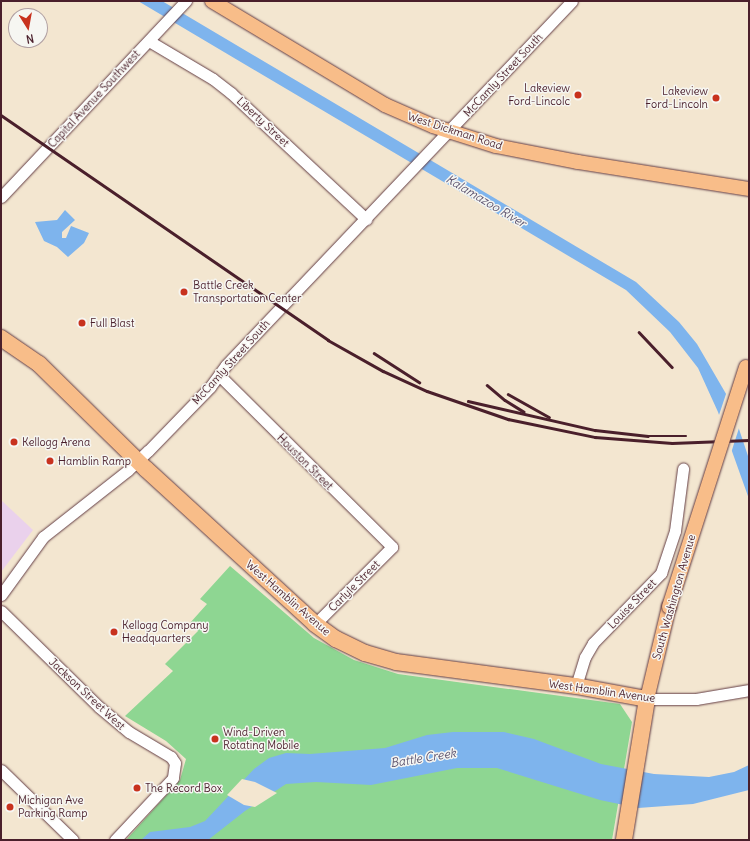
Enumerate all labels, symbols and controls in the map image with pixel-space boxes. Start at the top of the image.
north arrow [8,8,48,48]
street label: McCamly Street South [461,30,545,120]
text: N [25,31,35,46]
street label: Capital Avenue Southwest [45,47,143,151]
place label: Lakeview Ford-Lincolc [508,82,570,108]
place label: Lakeview Ford-Lincoln [645,85,708,111]
marker: Lakeview Ford-Lincolc [573,90,583,100]
marker: Lakeview Ford-Lincoln [711,93,721,103]
street label: Liberty Street [234,94,292,150]
street label: West Dickman Road [406,109,504,153]
water label: Kalamazoo River [443,172,529,230]
place label: Battle Creek Transportation Center [193,279,301,305]
marker: Battle Creek Transportation Center [178,286,190,298]
place label: Full Blast [90,316,134,330]
street label: McCamly Street South [189,317,273,407]
marker: Full Blast [77,318,87,328]
street label: Houston Street [274,431,336,493]
place label: Kellogg Arena [22,435,90,449]
marker: Kellogg Arena [9,437,19,447]
place label: Hamblin Ramp [58,454,131,468]
marker: Hamblin Ramp [45,456,55,466]
street label: South Washington Avenue [650,533,698,661]
street label: West Hamblin Avenue [243,558,333,638]
street label: Carlyle Street [326,558,382,614]
street label: Louise Street [605,576,659,632]
place label: Kellogg Company Headquarters [122,619,209,645]
marker: Kellogg Company Headquarters [109,627,119,637]
street label: Jackson Street West [46,655,128,733]
street label: West Hamblin Avenue [548,677,656,705]
place label: Wind-Driven Rotating Mobile [223,726,299,752]
marker: Wind-Driven Rotating Mobile [210,734,220,744]
water label: Battle Creek [389,746,457,770]
place label: The Record Box [145,781,222,795]
marker: The Record Box [132,783,142,793]
place label: Michigan Ave Parking Ramp [18,794,87,820]
marker: Michigan Ave Parking Ramp [5,802,15,812]

